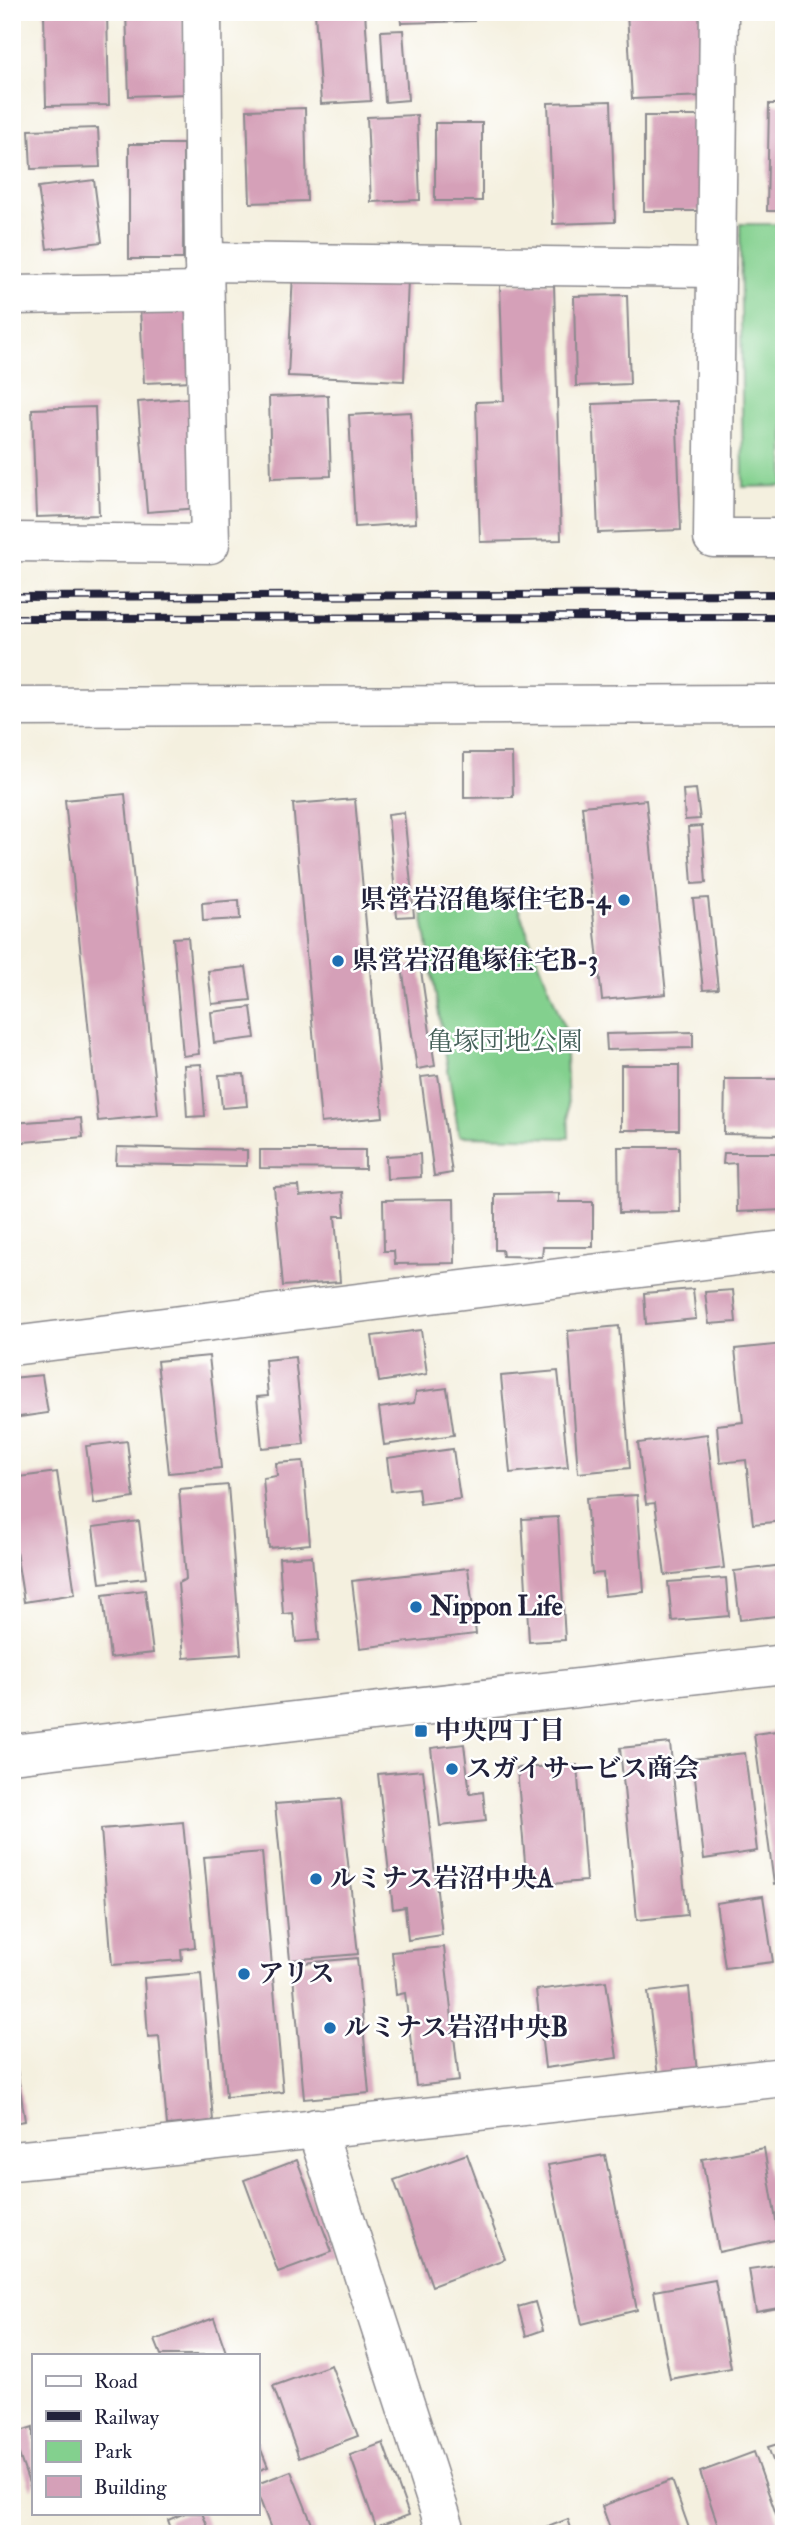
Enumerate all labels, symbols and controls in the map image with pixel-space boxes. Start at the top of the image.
place label: 県営岩沼亀塚住宅B-4 [360,884,612,916]
marker: 県営岩沼亀塚住宅B-4 [616,892,632,908]
place label: 県営岩沼亀塚住宅B-3 [352,945,598,977]
marker: 県営岩沼亀塚住宅B-3 [330,953,346,969]
park label: 亀塚団地公園 [427,1026,583,1058]
place label: Nippon Life [429,1591,563,1624]
marker: Nippon Life [408,1599,424,1615]
place label: 中央四丁目 [435,1715,565,1747]
marker: 中央四丁目 [413,1723,429,1739]
place label: スガイサービス商会 [466,1753,699,1785]
marker: スガイサービス商会 [444,1761,460,1777]
place label: ルミナス岩沼中央A [330,1863,554,1895]
marker: ルミナス岩沼中央A [308,1871,324,1887]
place label: アリス [258,1958,334,1990]
marker: アリス [236,1966,252,1982]
place label: ルミナス岩沼中央B [344,2012,568,2044]
marker: ルミナス岩沼中央B [322,2020,338,2036]
legend [32,2354,259,2514]
text: Road [94,2368,139,2395]
text: Railway [94,2404,160,2431]
text: Park [94,2438,132,2465]
text: Building [94,2474,167,2501]

